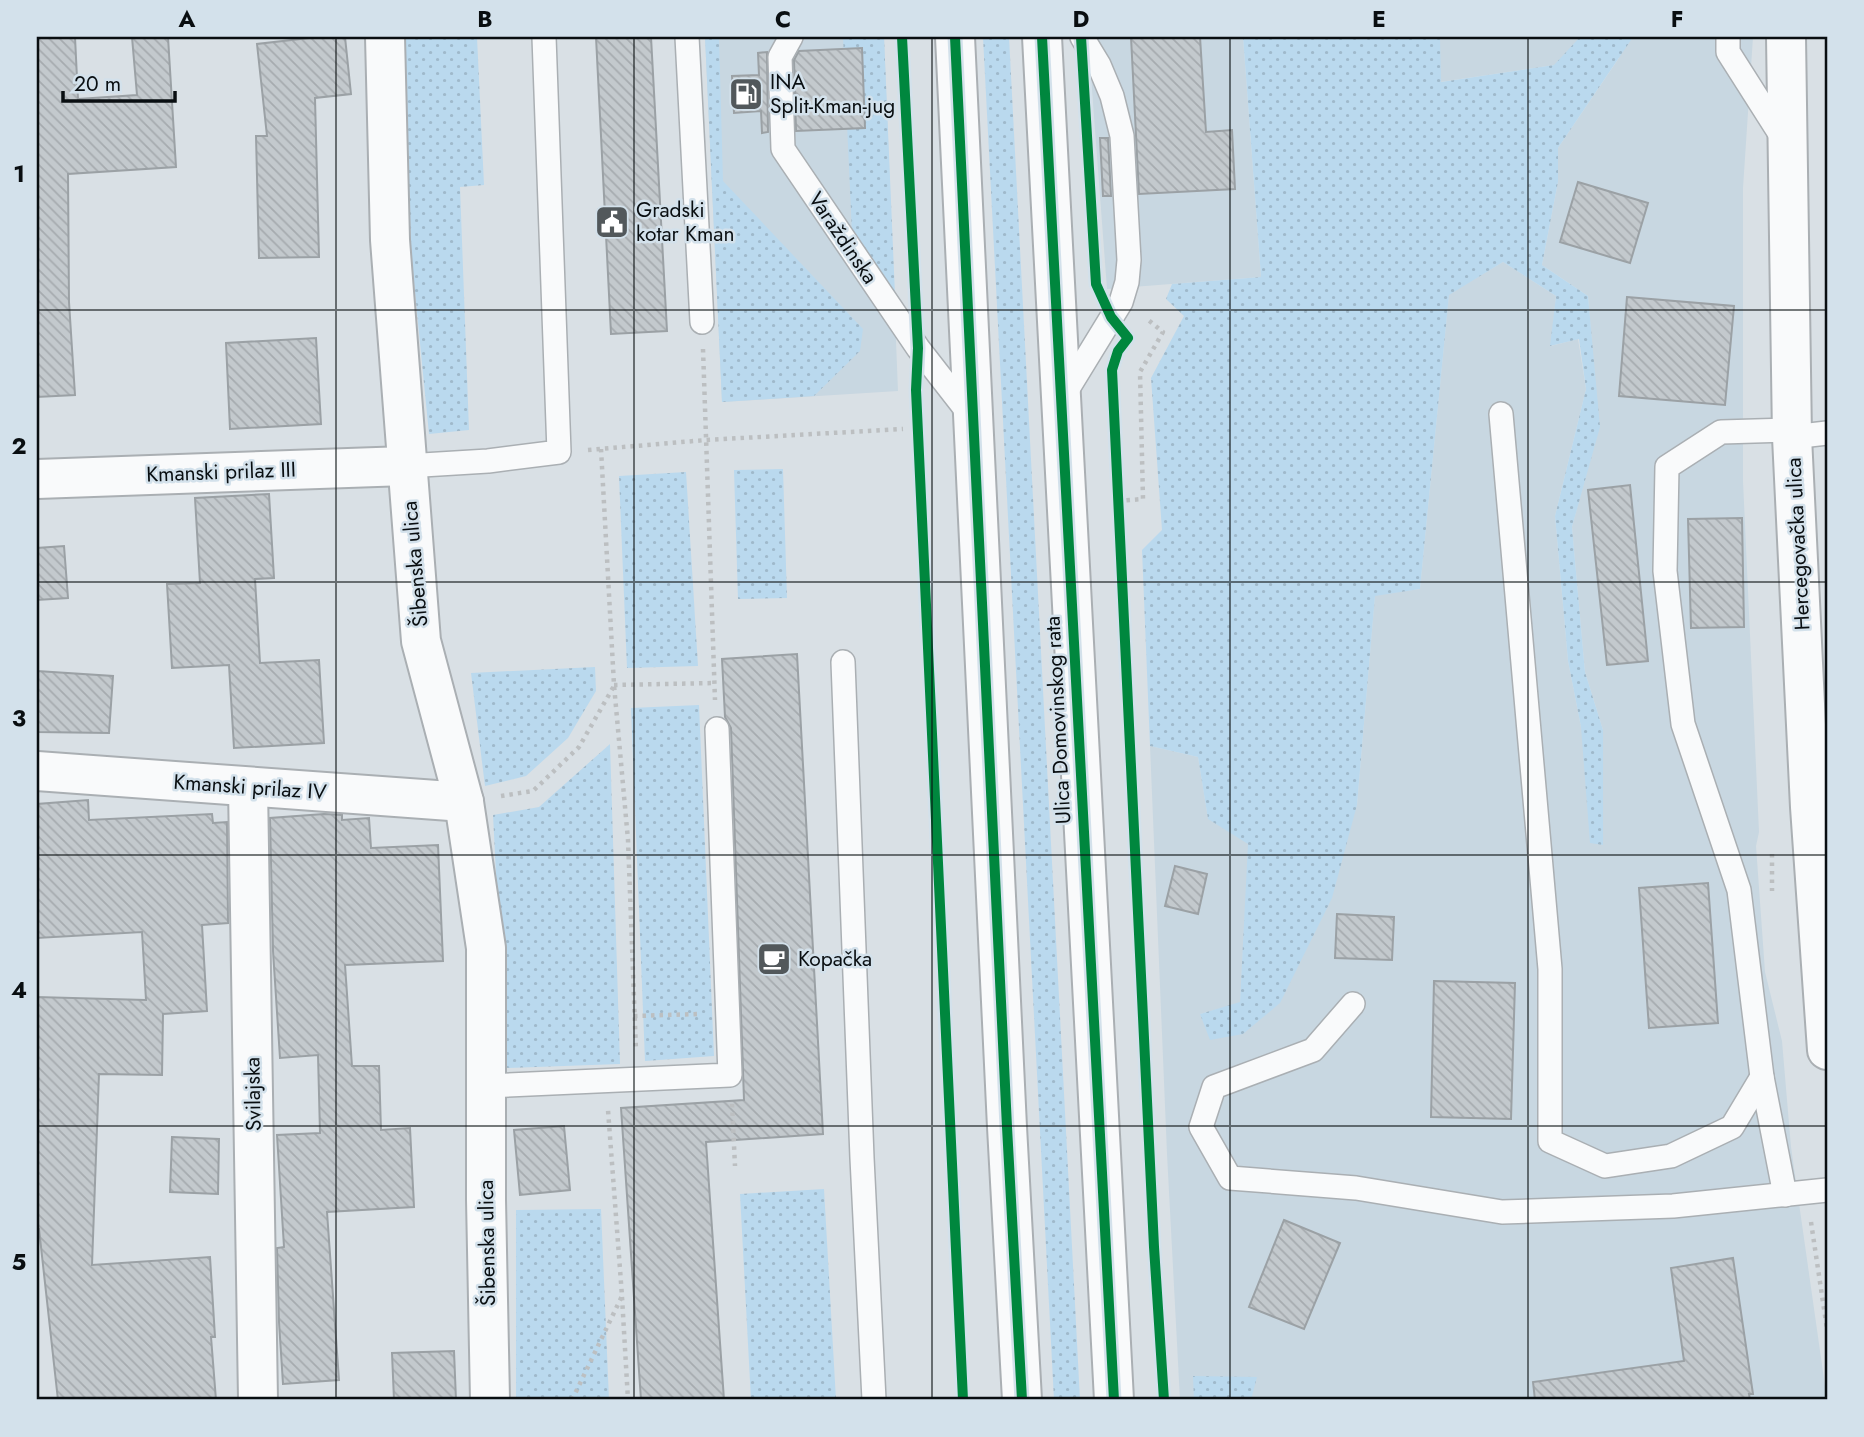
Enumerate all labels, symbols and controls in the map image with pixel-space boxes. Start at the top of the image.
text: A [178,2,196,36]
text: B [477,2,493,36]
text: C [775,2,791,36]
text: D [1073,2,1090,36]
text: E [1372,2,1386,36]
text: F [1671,2,1683,36]
scale bar [63,60,175,104]
place label: INA Split-Kman-jug [770,67,895,121]
text: 20 m [74,69,121,99]
fuel station icon: INA Split-Kman-jug [727,75,765,113]
text: 1 [13,157,25,191]
street label: Varaždinska [801,186,885,290]
place label: Gradski kotar Kman [636,195,734,249]
public building icon: Gradski kotar Kman [593,203,631,241]
text: 2 [11,429,27,463]
street label: Kmanski prilaz III [146,454,296,490]
street label: Hercegovačka ulica [1778,457,1818,631]
street label: Šibenska ulica [395,500,435,628]
street label: Ulica Domovinskog rata [1038,615,1078,825]
text: 3 [12,701,26,735]
street label: Kmanski prilaz IV [172,767,328,807]
cafe icon: Kopačka [755,940,793,978]
place label: Kopačka [798,944,872,974]
text: 4 [11,973,27,1007]
street label: Svilajska [237,1057,269,1131]
street label: Šibenska ulica [471,1180,503,1306]
text: 5 [12,1245,26,1279]

